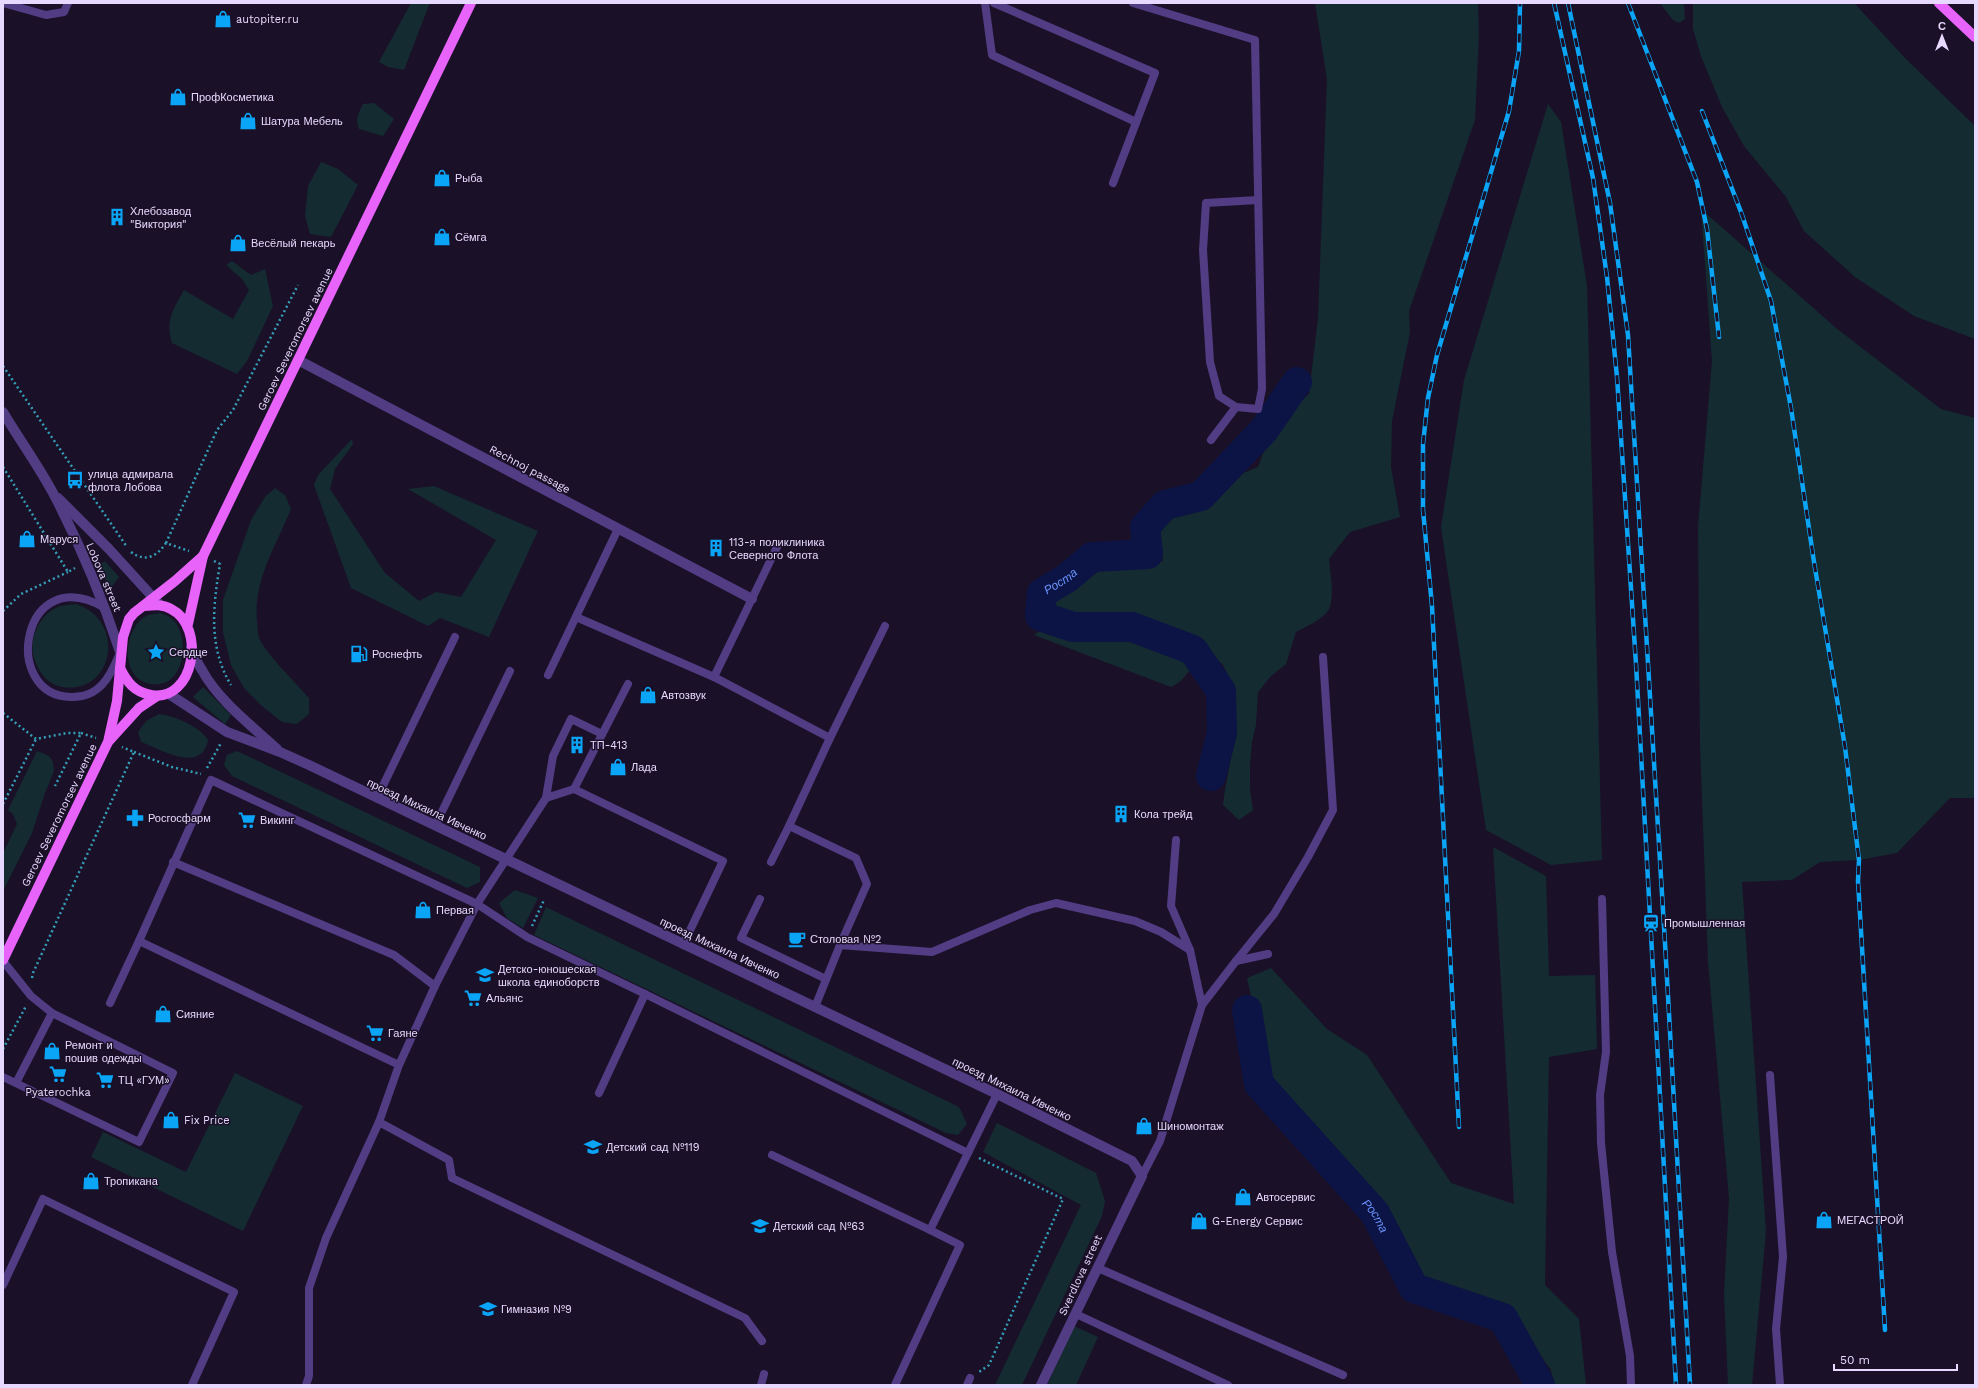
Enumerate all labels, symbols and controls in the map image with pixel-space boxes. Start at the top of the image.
shop icon: autopiter.ru [213,9,233,29]
place label: autopiter.ru [236,13,299,26]
north arrow [1922,16,1962,56]
text: С [1938,20,1946,33]
shop icon: ПрофКосметика [168,87,188,107]
place label: ПрофКосметика [191,91,275,104]
shop icon: Шатура Мебель [238,111,258,131]
place label: Шатура Мебель [261,115,343,128]
shop icon: Рыба [432,168,452,188]
place label: Рыба [455,172,483,185]
place label: Хлебозавод "Виктория" [130,205,192,231]
building icon: Хлебозавод "Виктория" [107,207,127,227]
shop icon: Сёмга [432,227,452,247]
place label: Сёмга [455,231,487,244]
shop icon: Весёлый пекарь [228,233,248,253]
place label: Весёлый пекарь [251,237,336,250]
street label: Geroev Severomorsev avenue [255,266,336,413]
street label: Rechnoj passage [487,443,572,496]
place label: улица адмирала флота Лобова [88,468,174,494]
bus stop icon: улица адмирала флота Лобова [65,470,85,490]
shop icon: Маруся [17,529,37,549]
place label: Маруся [40,533,78,546]
place label: 113-я поликлиника Северного Флота [729,536,825,562]
building icon: 113-я поликлиника Северного Флота [706,538,726,558]
street label: Lobova street [83,541,124,614]
water label: Роста [1041,565,1080,597]
place icon: Сердце [146,642,166,662]
fuel station icon: Роснефть [349,644,369,664]
place label: Сердце [169,646,208,659]
place label: Роснефть [372,648,423,661]
shop icon: Автозвук [638,685,658,705]
place label: Автозвук [661,689,706,702]
building icon: ТП-413 [567,735,587,755]
place label: ТП-413 [590,739,627,752]
street label: Geroev Severomorsev avenue [19,742,100,889]
shop icon: Лада [608,757,628,777]
place label: Лада [631,761,658,774]
street label: проезд Михаила Ивченко [365,776,489,843]
building icon: Кола трейд [1111,804,1131,824]
pharmacy icon: Росгосфарм [125,808,145,828]
place label: Кола трейд [1134,808,1193,821]
supermarket icon: Викинг [237,810,257,830]
place label: Росгосфарм [148,812,211,825]
place label: Викинг [260,814,295,827]
shop icon: Первая [413,900,433,920]
place label: Первая [436,904,474,917]
station icon: Промышленная [1641,913,1661,933]
street label: проезд Михаила Ивченко [658,915,782,982]
place label: Промышленная [1664,917,1745,930]
cafe icon: Столовая №2 [787,929,807,949]
place label: Столовая №2 [810,933,881,946]
place label: Детско-юношеская школа единоборств [498,963,600,989]
school or university icon: Детско-юношеская школа единоборств [475,965,495,985]
supermarket icon: Альянс [463,988,483,1008]
place label: Альянс [486,992,524,1005]
shop icon: Сияние [153,1004,173,1024]
place label: Сияние [176,1008,214,1021]
supermarket icon: Гаяне [365,1023,385,1043]
place label: Гаяне [388,1027,418,1040]
place label: Ремонт и пошив одежды [65,1039,142,1065]
shop icon: Ремонт и пошив одежды [42,1041,62,1061]
street label: проезд Михаила Ивченко [950,1055,1073,1124]
supermarket icon: Pyaterochka [48,1064,68,1084]
supermarket icon: ТЦ «ГУМ» [95,1070,115,1090]
place label: ТЦ «ГУМ» [118,1074,170,1087]
place label: Pyaterochka [25,1086,91,1099]
shop icon: Fix Price [161,1110,181,1130]
place label: Fix Price [184,1114,230,1127]
shop icon: Шиномонтаж [1134,1116,1154,1136]
place label: Шиномонтаж [1157,1120,1224,1133]
school or university icon: Детский сад №119 [583,1137,603,1157]
place label: Детский сад №119 [606,1141,700,1154]
shop icon: Тропикана [81,1171,101,1191]
place label: Тропикана [104,1175,159,1188]
shop icon: Автосервис [1233,1187,1253,1207]
place label: Автосервис [1256,1191,1316,1204]
water label: Роста [1359,1196,1391,1235]
shop icon: МЕГАСТРОЙ [1814,1210,1834,1230]
shop icon: G-Energy Сервис [1189,1211,1209,1231]
place label: МЕГАСТРОЙ [1837,1214,1904,1227]
place label: G-Energy Сервис [1212,1215,1303,1228]
school or university icon: Детский сад №63 [750,1216,770,1236]
place label: Детский сад №63 [773,1220,864,1233]
street label: Sverdlova street [1056,1233,1105,1318]
school or university icon: Гимназия №9 [478,1299,498,1319]
place label: Гимназия №9 [501,1303,572,1316]
scale bar [1834,1346,1957,1372]
text: 50 m [1840,1353,1870,1367]

